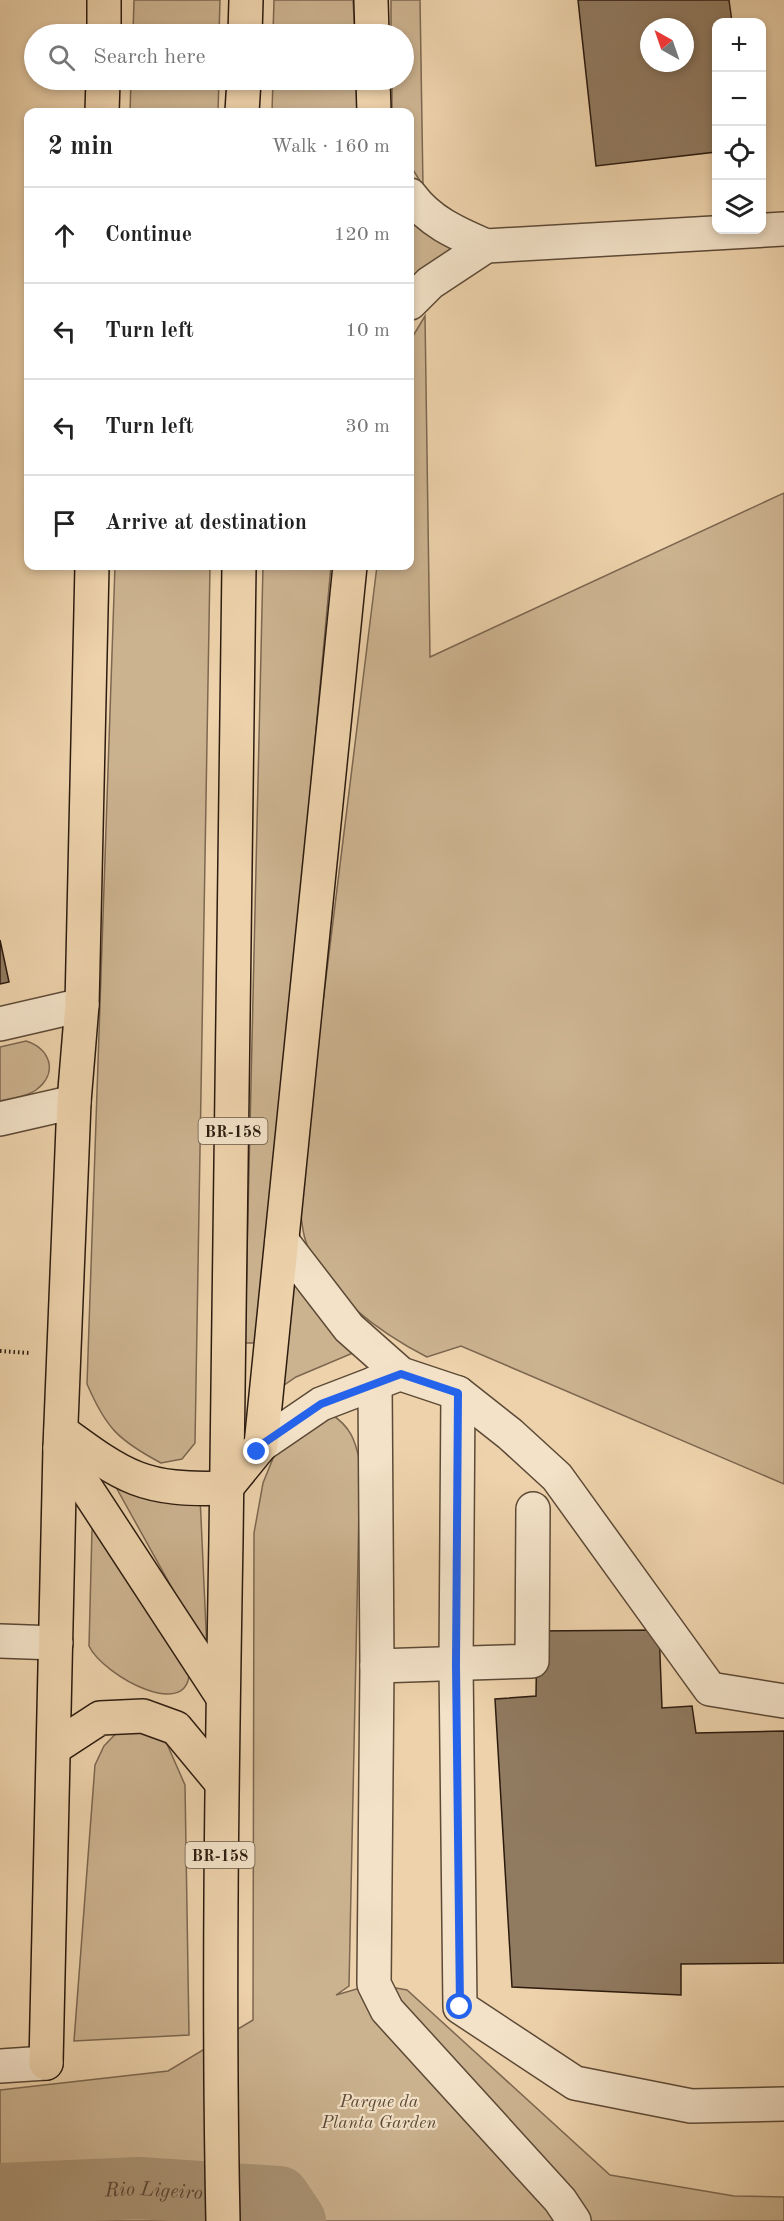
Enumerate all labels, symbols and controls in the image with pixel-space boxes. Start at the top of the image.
north arrow [640,18,694,72]
map controls [712,18,766,234]
button: + [712,18,766,72]
search box [24,24,414,90]
icon: search [45,41,78,74]
text: Search here [93,46,206,68]
button: − [712,72,766,126]
button: locate [712,126,766,180]
text: 2 min [48,134,113,160]
text: Walk · 160 m [271,137,390,157]
button: layers [712,180,766,234]
icon: ahead [48,219,81,252]
text: Continue [105,224,192,246]
text: 120 m [334,225,390,245]
icon: left [48,315,81,348]
text: Turn left [105,320,194,342]
text: 10 m [345,321,390,341]
icon: left [48,411,81,444]
text: Turn left [105,416,194,438]
text: 30 m [345,417,390,437]
icon: arrive [48,507,81,540]
text: Arrive at destination [105,512,307,534]
road number: BR-158 [198,1118,268,1144]
route end [243,1438,269,1464]
road number: BR-158 [186,1842,254,1868]
route start [446,1993,472,2019]
park label: Parque da Planta Garden [320,2093,437,2132]
water label: Rio Ligeiro [103,2180,204,2204]

